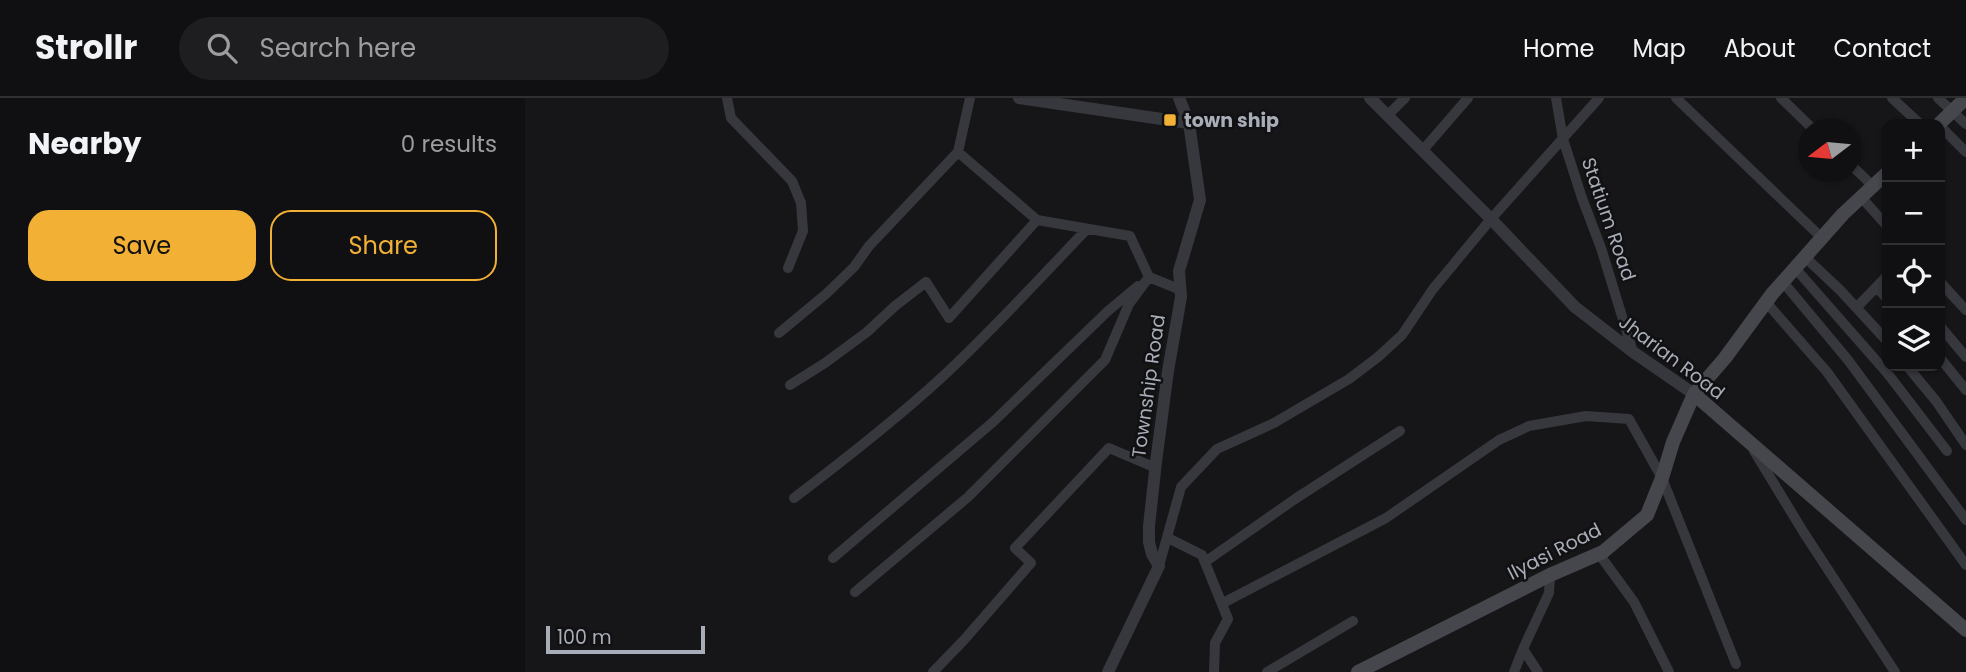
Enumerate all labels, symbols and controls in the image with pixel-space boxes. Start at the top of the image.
search box [179,17,669,80]
text: Strollr [35,24,137,71]
icon: search [203,29,241,67]
text: Search here [259,30,416,66]
text: Home [1523,32,1595,65]
text: Map [1633,32,1686,65]
text: About [1724,32,1795,65]
text: Contact [1833,32,1931,65]
place label: town ship [1184,107,1279,134]
marker: town ship [1162,112,1178,128]
north arrow [1798,119,1861,182]
map controls [1882,119,1945,371]
button: + [1882,119,1945,182]
text: Nearby [28,122,142,165]
text: 0 results [401,128,497,160]
street label: Statium Road [1575,154,1642,284]
button: − [1882,182,1945,245]
button: Save [28,210,256,281]
button: Share [270,210,497,281]
button: locate [1882,245,1945,308]
button: layers [1882,308,1945,371]
street label: Jharian Road [1613,309,1730,406]
street label: Township Road [1125,313,1172,459]
street label: Ilyasi Road [1503,516,1606,587]
scale bar [546,623,705,655]
text: 100 m [557,624,612,651]

